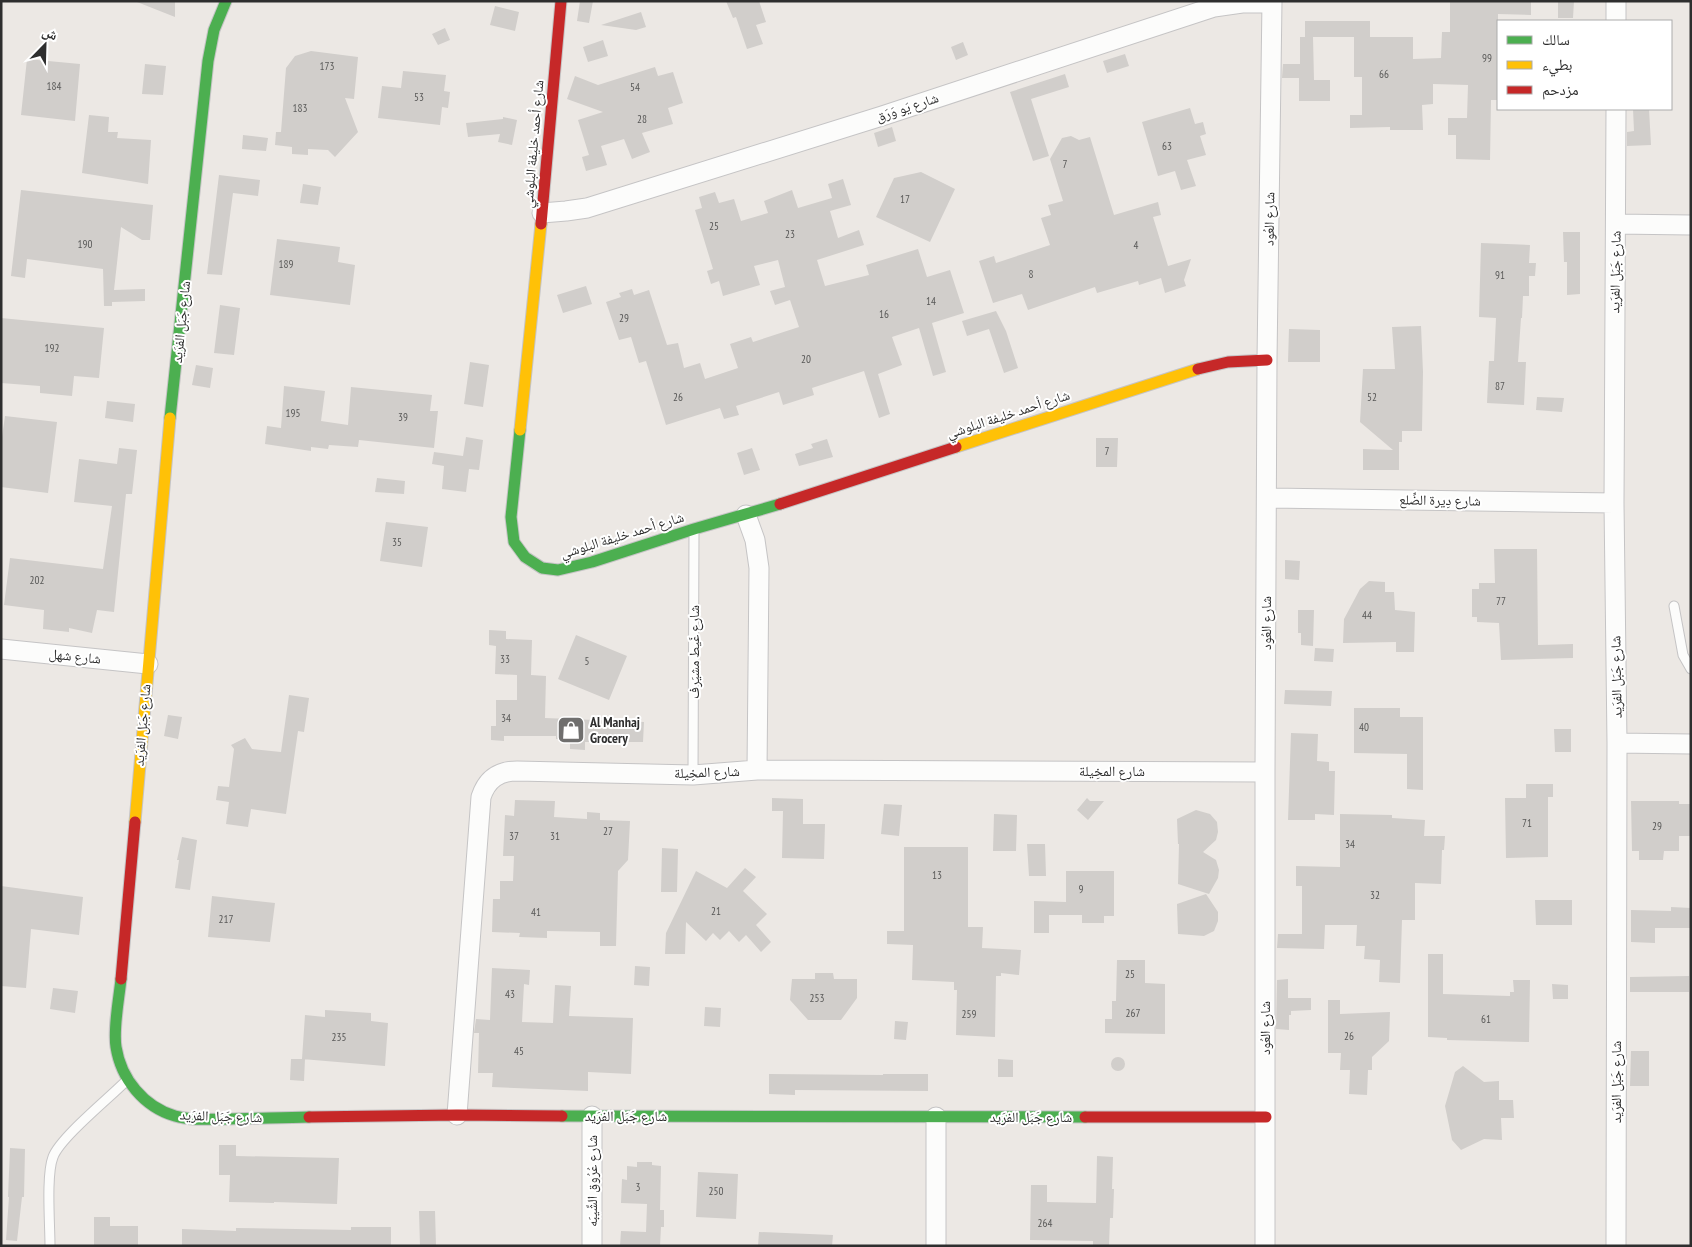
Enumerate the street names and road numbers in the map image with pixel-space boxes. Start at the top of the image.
street label: شارع أحمد خليفة البلوشي [518,79,550,209]
street label: شارع يَو وَرَق [873,88,941,127]
street label: شارع العُود [1260,192,1279,246]
street label: شارع جَبَل الفرَيد [1605,231,1626,313]
street label: شارع جَبَل الفرَيد [168,280,195,364]
street label: شارع أحمد خليفة البلوشي [944,386,1073,445]
street label: شارع دِيرة الضِّلع [1399,490,1481,511]
street label: شارع أحمد خليفة البلوشي [558,508,687,565]
street label: شارع العُود [1257,596,1276,650]
street label: شارع غَيط مشيَرف [685,605,704,699]
street label: شارع جَبَل الفرَيد [1606,636,1627,718]
street label: شارع شهل [48,644,102,669]
street label: شارع جَبَل الفرَيد [129,683,156,767]
street label: شارع المخِيلة [674,762,740,783]
street label: شارع المخِيلة [1079,762,1145,781]
street label: شارع العُود [1256,1001,1275,1055]
street label: شارع جَبَل الفرَيد [1607,1041,1626,1123]
street label: شارع جَبَل الفرَيد [179,1106,263,1127]
street label: شارع جَبَل الفرَيد [585,1107,667,1126]
street label: شارع جَبَل الفرَيد [990,1108,1072,1127]
street label: شارع عُرُوق الشِّيبَه [583,1135,602,1227]

